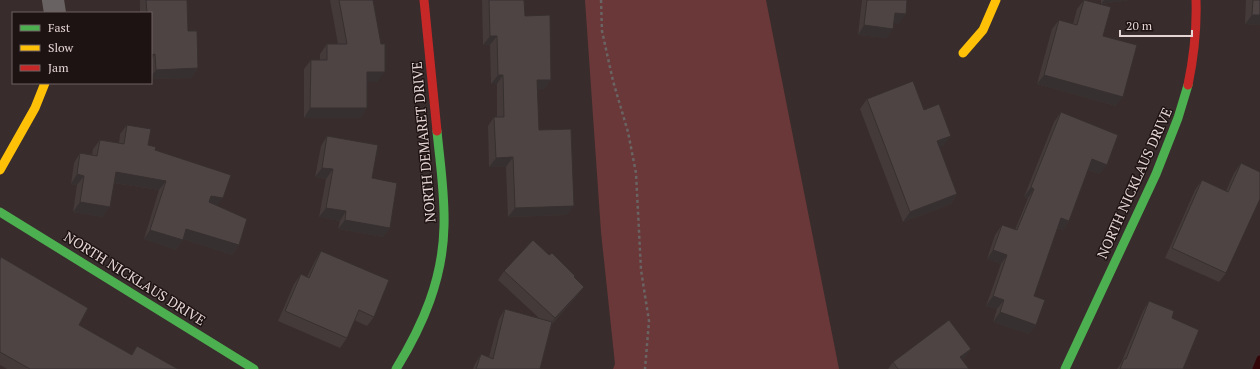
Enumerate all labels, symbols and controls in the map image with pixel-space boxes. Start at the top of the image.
legend [12,12,152,84]
scale bar [1120,12,1192,38]
text: 20 m [1126,18,1153,33]
text: Fast [48,20,71,35]
text: Slow [48,40,74,55]
text: Jam [48,60,69,75]
street label: NORTH DEMARET DRIVE [406,61,440,223]
street label: NORTH NICKLAUS DRIVE [1092,105,1176,261]
street label: NORTH NICKLAUS DRIVE [61,227,209,329]

